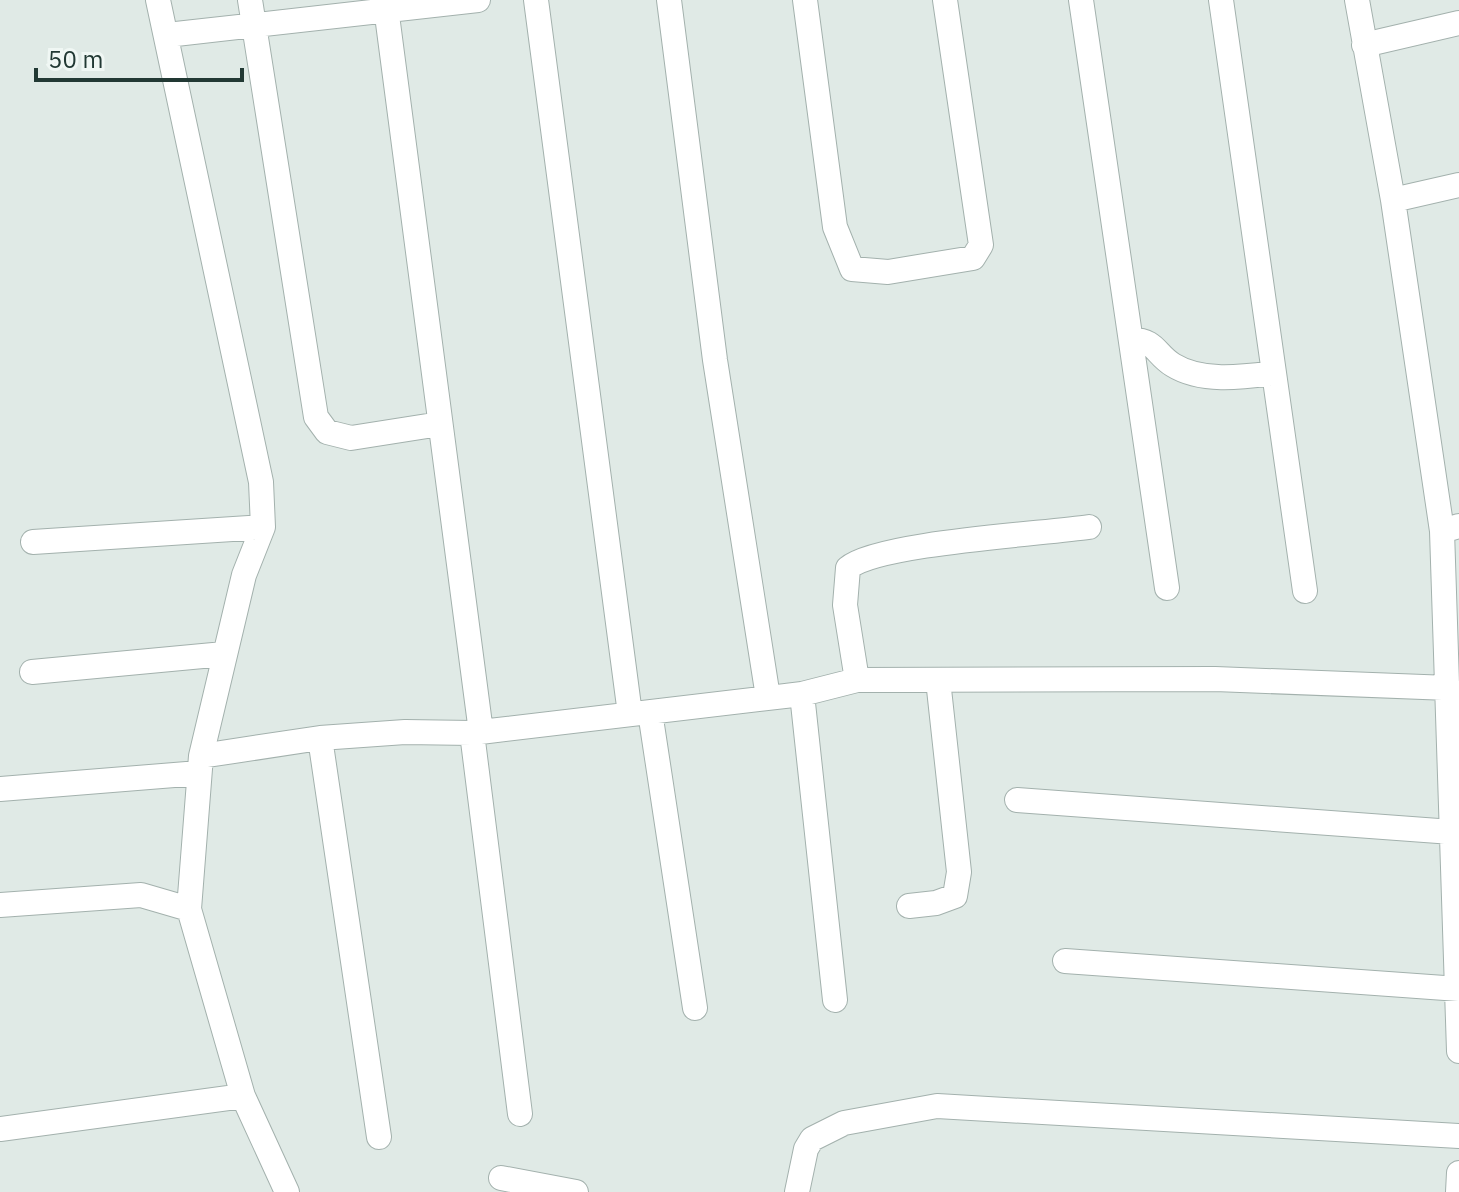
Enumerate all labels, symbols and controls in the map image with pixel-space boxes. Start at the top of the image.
scale bar [36,32,242,82]
text: 50 m [48,43,103,75]

